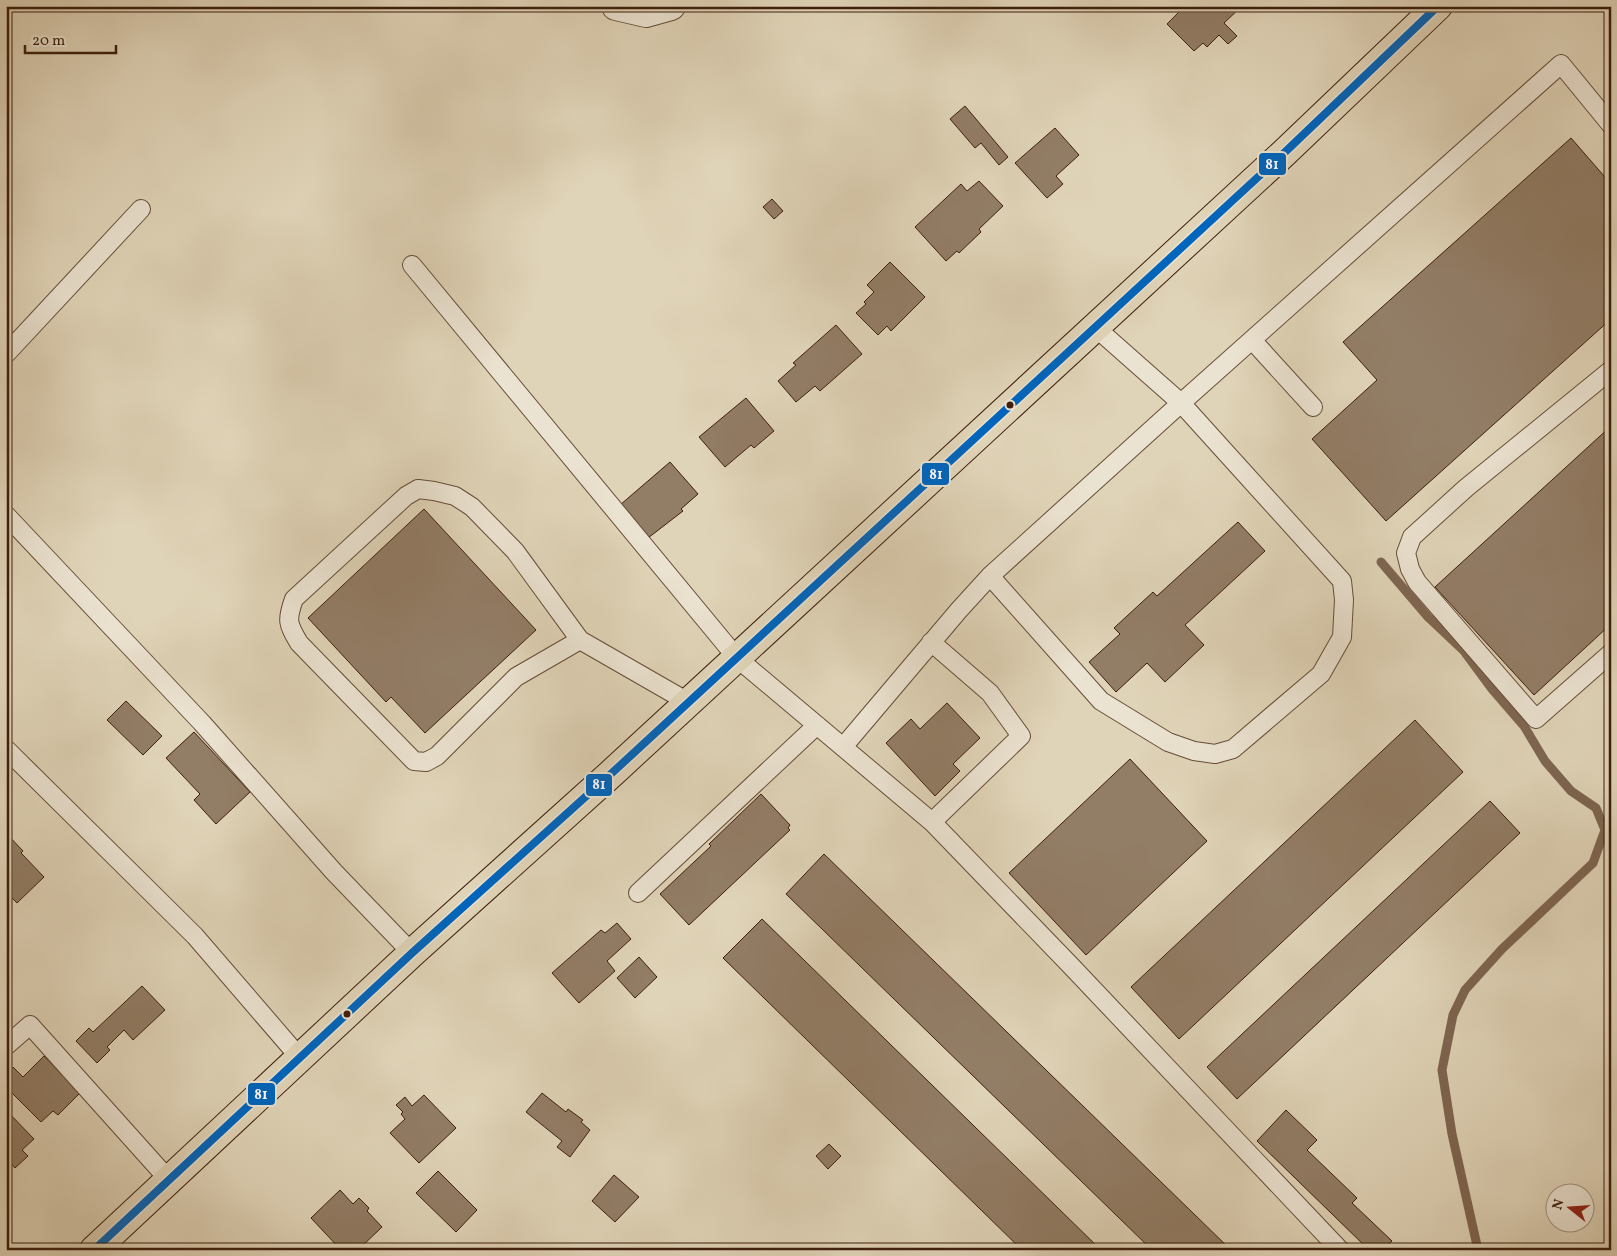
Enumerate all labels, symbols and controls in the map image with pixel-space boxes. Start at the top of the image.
scale bar [25,22,116,54]
text: 20 m [32,31,65,52]
line badge: 81 [1258,152,1287,176]
text: 81 [1265,156,1279,175]
unlabelled marker [1005,400,1015,410]
line badge: 81 [921,462,950,486]
text: 81 [929,466,943,485]
line badge: 81 [585,773,613,797]
text: 81 [592,776,606,795]
unlabelled marker [342,1009,352,1019]
line badge: 81 [247,1082,276,1106]
text: 81 [254,1086,268,1105]
north arrow [1544,1184,1594,1234]
text: N [1548,1197,1570,1212]

